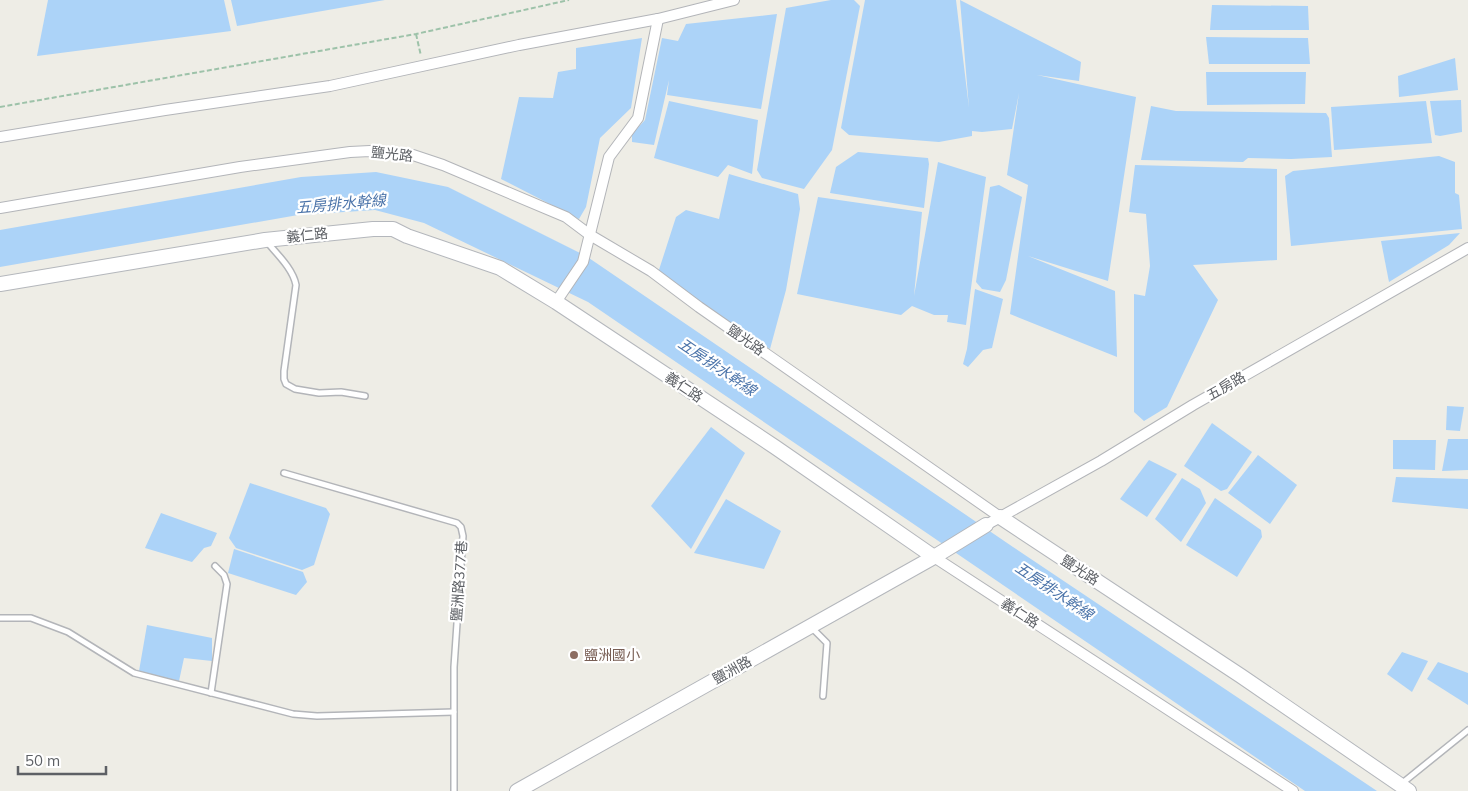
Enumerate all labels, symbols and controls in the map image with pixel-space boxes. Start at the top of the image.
street label: 鹽光路 [370,143,414,165]
water label: 五房排水幹線 [295,190,389,217]
street label: 義仁路 [285,224,329,246]
street label: 鹽光路 [724,321,768,359]
water label: 五房排水幹線 [675,334,762,401]
street label: 義仁路 [662,368,706,406]
street label: 五房路 [1203,368,1249,404]
street label: 鹽洲路377巷 [447,540,471,622]
street label: 鹽光路 [1057,551,1103,589]
water label: 五房排水幹線 [1012,558,1099,625]
street label: 義仁路 [997,594,1043,632]
place label: 鹽洲國小 [584,646,640,664]
marker: 鹽洲國小 [568,649,580,661]
street label: 鹽洲路 [709,652,755,688]
scale bar [18,744,105,776]
text: 50 m [25,751,60,770]

